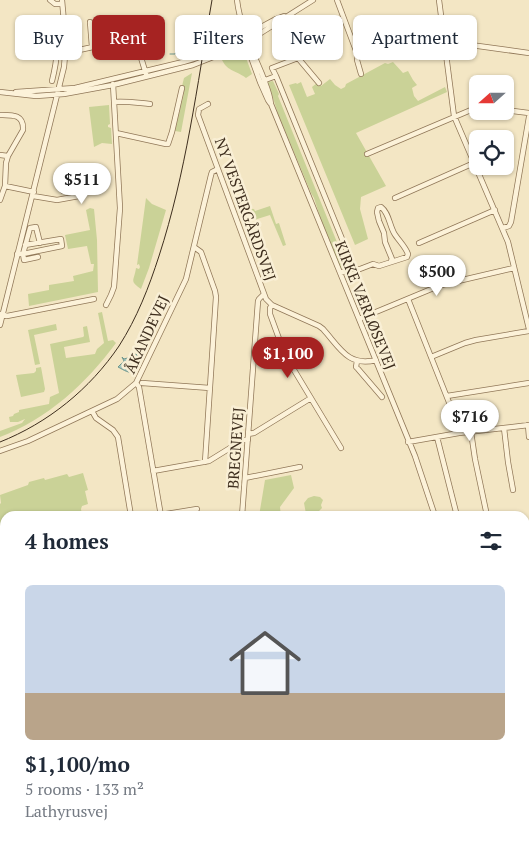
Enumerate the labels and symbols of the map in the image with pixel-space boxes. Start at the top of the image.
north arrow [469,75,514,120]
street label: NY VESTERGÅRDSVEJ [211,135,281,283]
pin: $511 [52,162,112,205]
street label: KIRKE VÆRLØSEVEJ [331,238,401,372]
pin: $500 [407,254,467,297]
street label: ÅKANDEVEJ [119,292,173,376]
pin: $1,100 [247,336,329,379]
pin: $716 [440,400,500,442]
street label: BREGNEVEJ [222,407,248,489]

